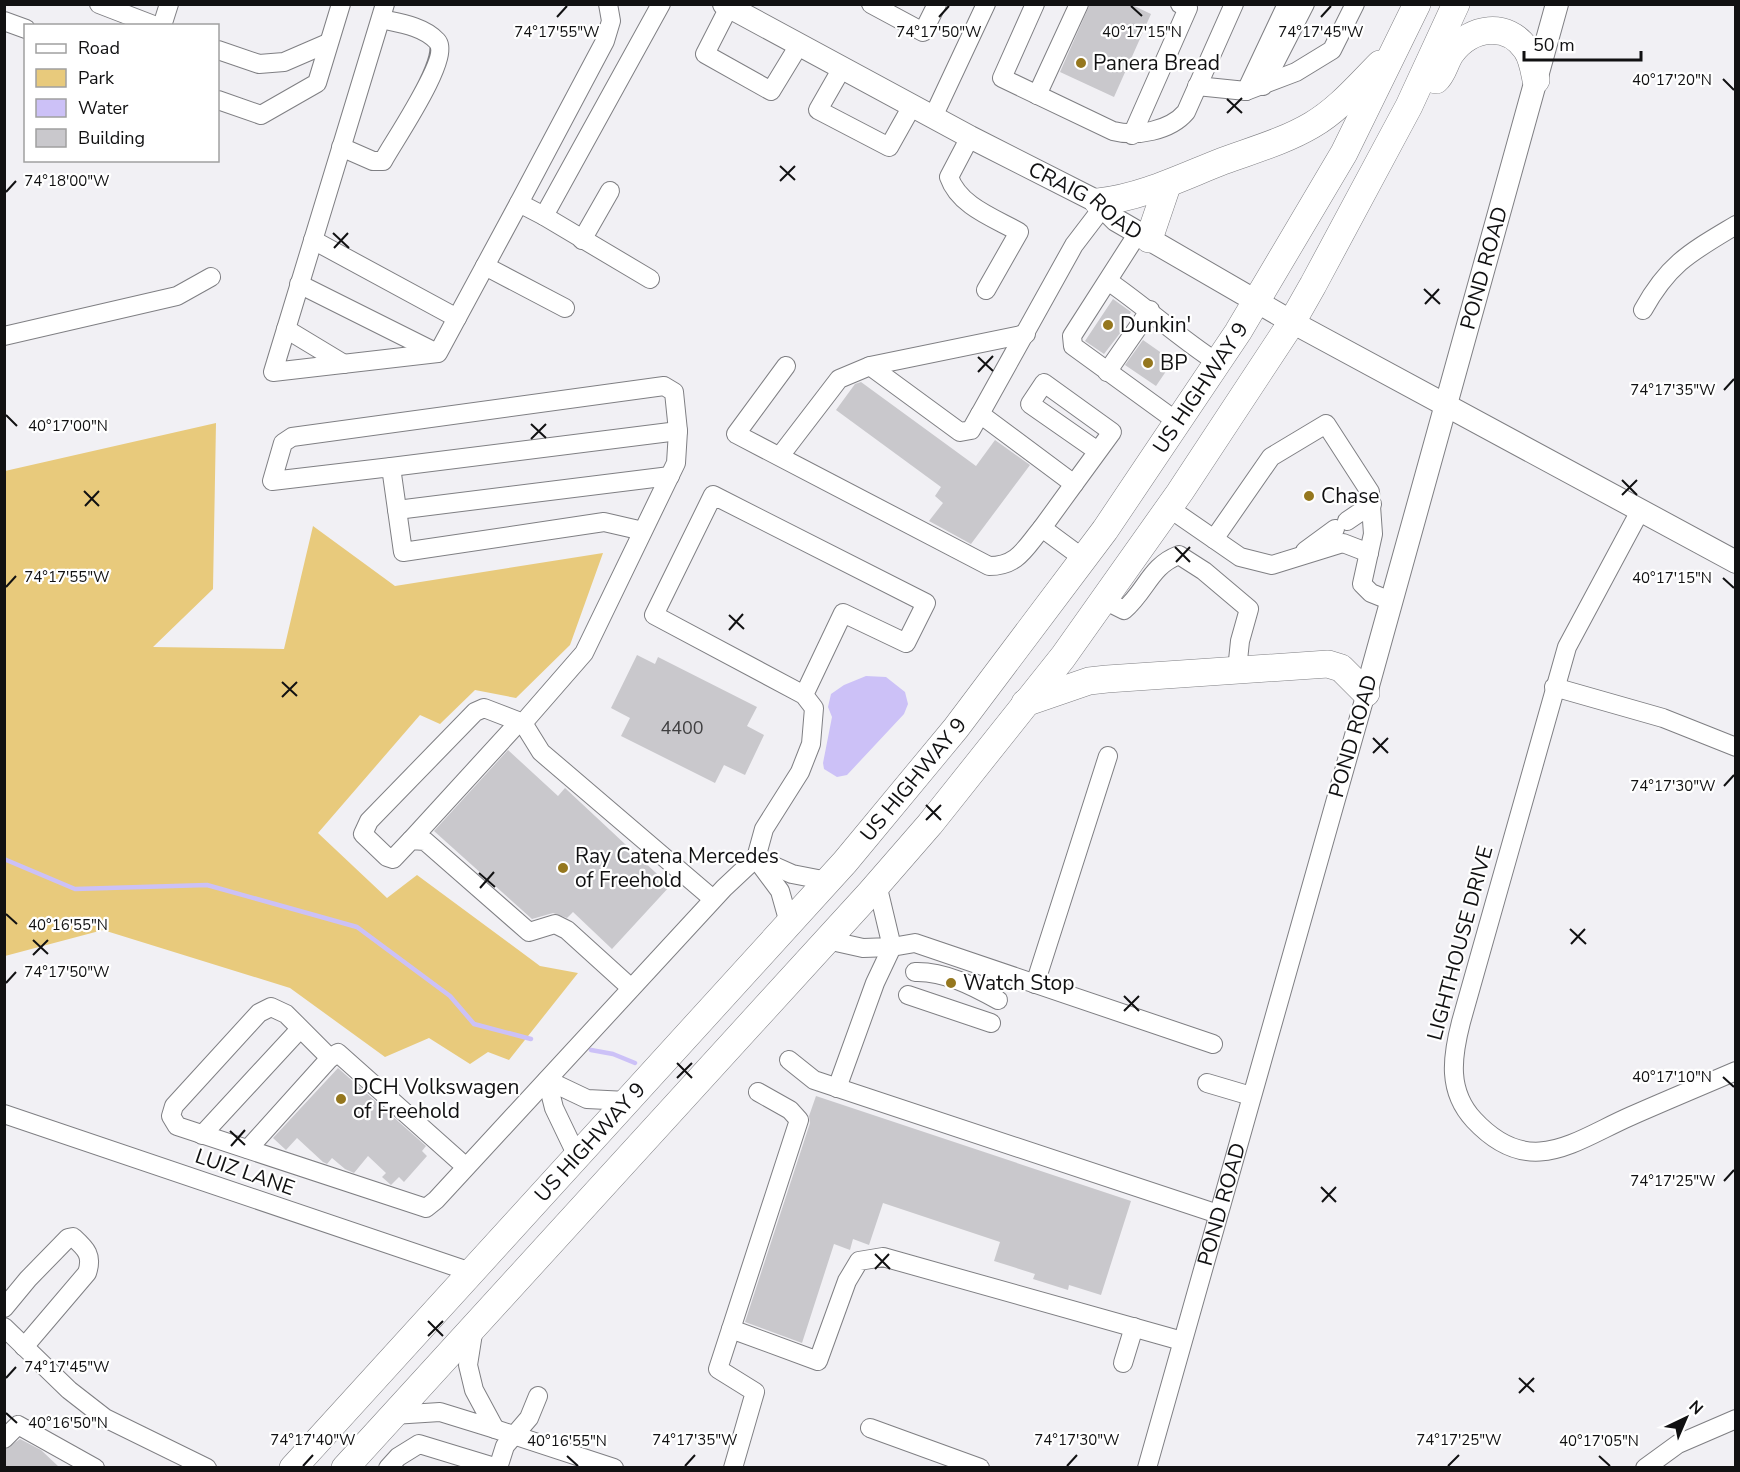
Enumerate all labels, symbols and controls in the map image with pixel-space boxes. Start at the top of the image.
text: 74°17'55"W [514,22,600,42]
text: 74°17'50"W [896,22,982,42]
text: 40°17'15"N [1102,22,1182,42]
text: 74°17'45"W [1278,22,1364,42]
legend [24,24,219,162]
scale bar [1524,24,1641,62]
text: 50 m [1533,33,1575,57]
text: Road [78,36,120,60]
place label: Panera Bread [1093,49,1220,77]
marker: Panera Bread [1074,56,1088,70]
text: Park [78,66,115,90]
text: 40°17'20"N [1632,70,1712,90]
text: Water [78,96,129,120]
text: Building [78,126,145,150]
street label: CRAIG ROAD [1024,155,1148,246]
text: 74°18'00"W [24,171,110,191]
street label: POND ROAD [1453,203,1514,333]
place label: Dunkin' [1120,311,1191,339]
street label: US HIGHWAY 9 [1146,317,1255,459]
marker: Dunkin' [1101,318,1115,332]
place label: BP [1160,349,1188,377]
marker: BP [1141,356,1155,370]
text: 74°17'35"W [1630,380,1716,400]
text: 40°17'00"N [28,416,108,436]
place label: Chase [1321,482,1379,510]
marker: Chase [1302,489,1316,503]
text: 74°17'55"W [24,567,110,587]
text: 40°17'15"N [1632,568,1712,588]
street label: POND ROAD [1322,671,1384,801]
street label: US HIGHWAY 9 [854,712,973,847]
house number: 4400 [660,716,704,740]
text: 74°17'30"W [1630,776,1716,796]
place label: Ray Catena Mercedes of Freehold [575,842,779,894]
street label: LIGHTHOUSE DRIVE [1421,843,1499,1043]
marker: Ray Catena Mercedes of Freehold [556,861,570,875]
text: 40°16'55"N [28,915,108,935]
text: 74°17'50"W [24,962,110,982]
place label: Watch Stop [963,969,1074,997]
marker: Watch Stop [944,976,958,990]
text: 40°17'10"N [1632,1067,1712,1087]
place label: DCH Volkswagen of Freehold [353,1073,519,1125]
street label: US HIGHWAY 9 [528,1076,652,1208]
marker: DCH Volkswagen of Freehold [334,1092,348,1106]
street label: POND ROAD [1191,1140,1252,1269]
street label: LUIZ LANE [192,1142,298,1202]
text: 74°17'25"W [1630,1171,1716,1191]
text: 74°17'45"W [24,1357,110,1377]
north arrow [1656,1388,1716,1448]
text: N [1684,1396,1708,1420]
text: 40°16'50"N [28,1413,108,1433]
text: 74°17'40"W [270,1430,356,1450]
text: 74°17'35"W [652,1430,738,1450]
text: 74°17'30"W [1034,1430,1120,1450]
text: 74°17'25"W [1416,1430,1502,1450]
text: 40°16'55"N [527,1431,607,1451]
text: 40°17'05"N [1559,1431,1639,1451]

